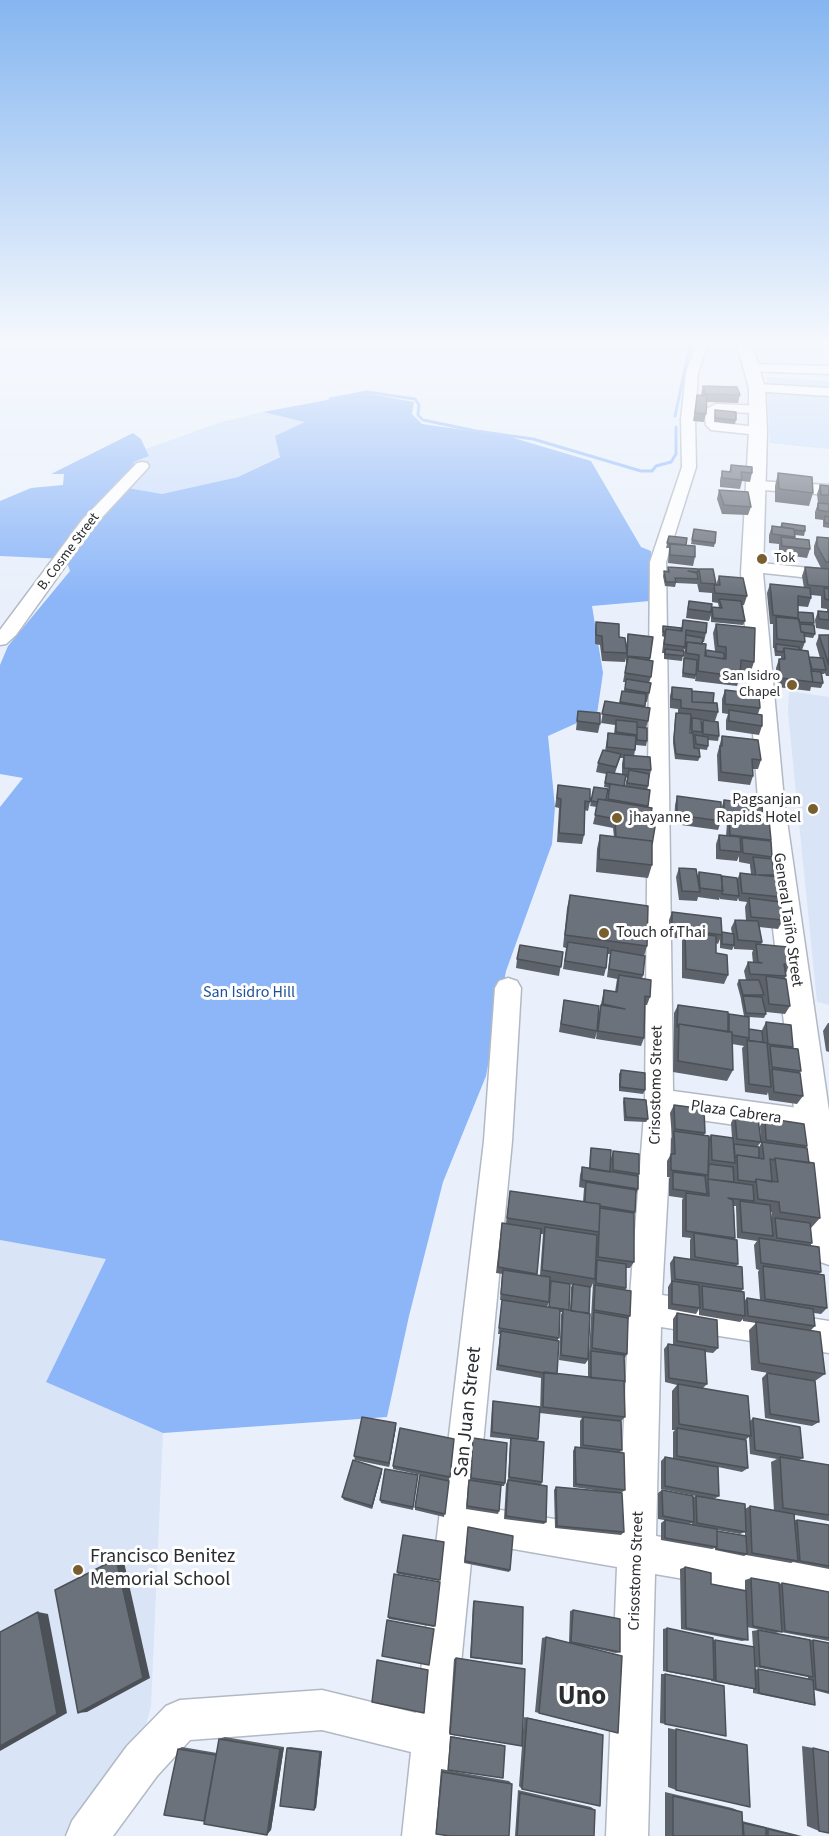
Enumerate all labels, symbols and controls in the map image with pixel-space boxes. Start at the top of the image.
street label: B. Cosme Street [34,510,104,594]
place label: Tok [774,551,795,567]
marker: Tok [755,552,769,566]
place label: San Isidro Chapel [722,669,780,702]
marker: San Isidro Chapel [785,678,799,692]
place label: Pagsanjan Rapids Hotel [716,790,801,828]
marker: Pagsanjan Rapids Hotel [806,802,820,816]
place label: jhayanne [629,808,690,828]
marker: jhayanne [610,811,624,825]
street label: General Taiño Street [768,852,806,988]
place label: Touch of Thai [616,923,706,943]
marker: Touch of Thai [597,926,611,940]
park label: San Isidro Hill [203,983,295,1003]
street label: Crisostomo Street [646,1025,668,1145]
street label: Plaza Cabrera [689,1097,783,1129]
street label: San Juan Street [450,1345,488,1479]
street label: Crisostomo Street [625,1511,649,1631]
place label: Francisco Benitez Memorial School [90,1546,235,1593]
marker: Francisco Benitez Memorial School [71,1563,85,1577]
district label: Uno [558,1682,606,1714]

